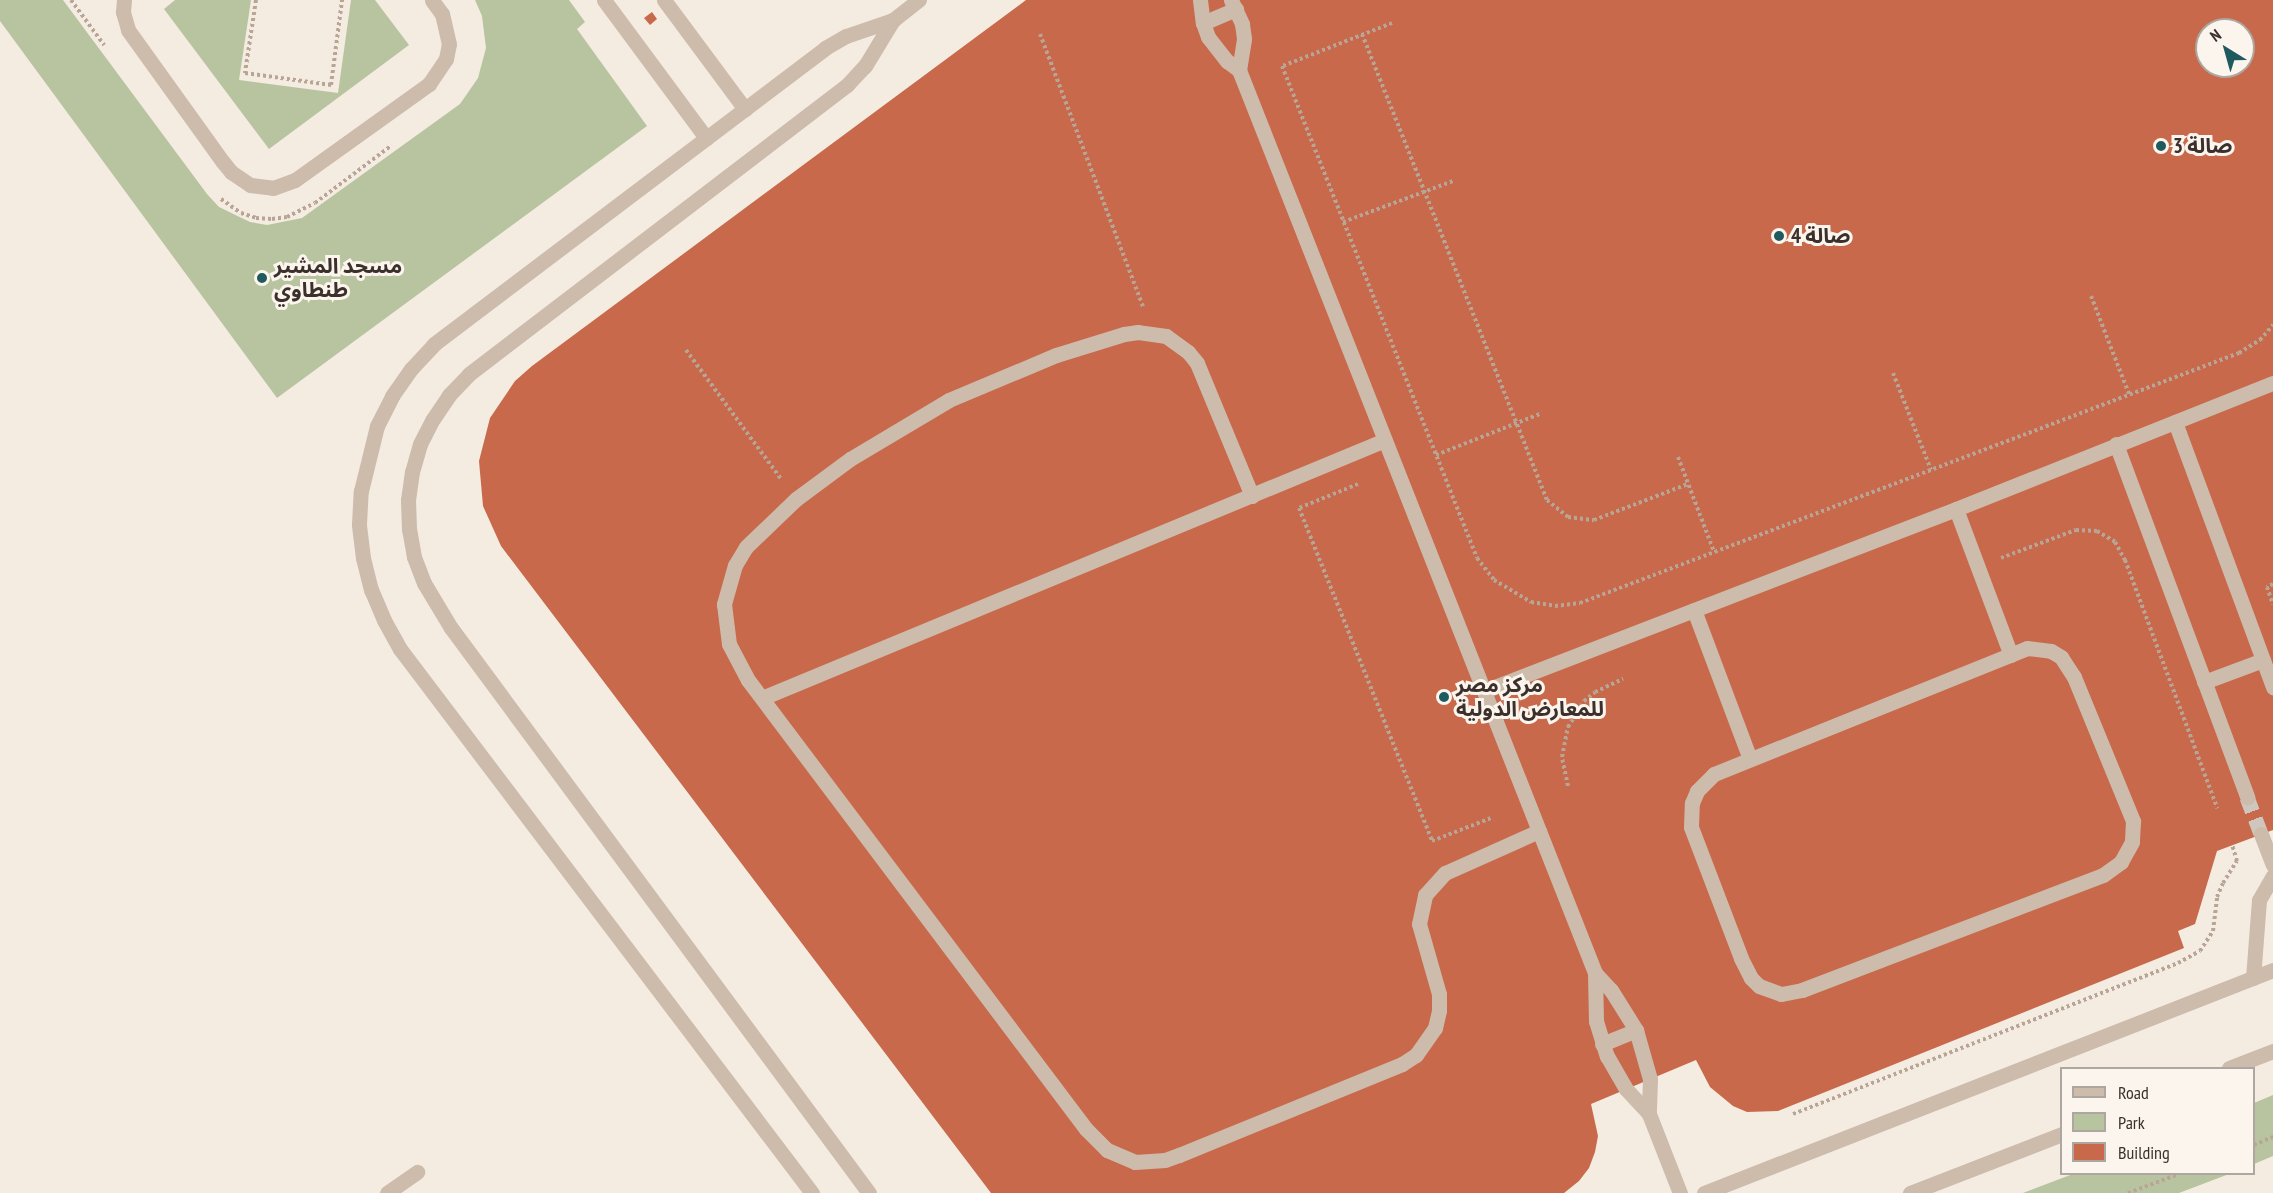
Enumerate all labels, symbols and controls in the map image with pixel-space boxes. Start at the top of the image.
north arrow [2195,18,2255,78]
text: N [2206,25,2225,46]
place label: صالة 3 [2173,133,2232,159]
marker: صالة 3 [2154,139,2168,153]
place label: صالة 4 [1791,223,1850,249]
marker: صالة 4 [1772,229,1786,243]
place label: مسجد المشير طنطاوي [274,253,402,303]
marker: مسجد المشير طنطاوي [255,271,269,285]
place label: مركز مصر للمعارض الدولية [1456,672,1604,722]
marker: مركز مصر للمعارض الدولية [1437,690,1451,704]
legend [2060,1067,2255,1175]
text: Road [2118,1081,2149,1104]
text: Park [2118,1111,2145,1134]
text: Building [2118,1141,2170,1164]

